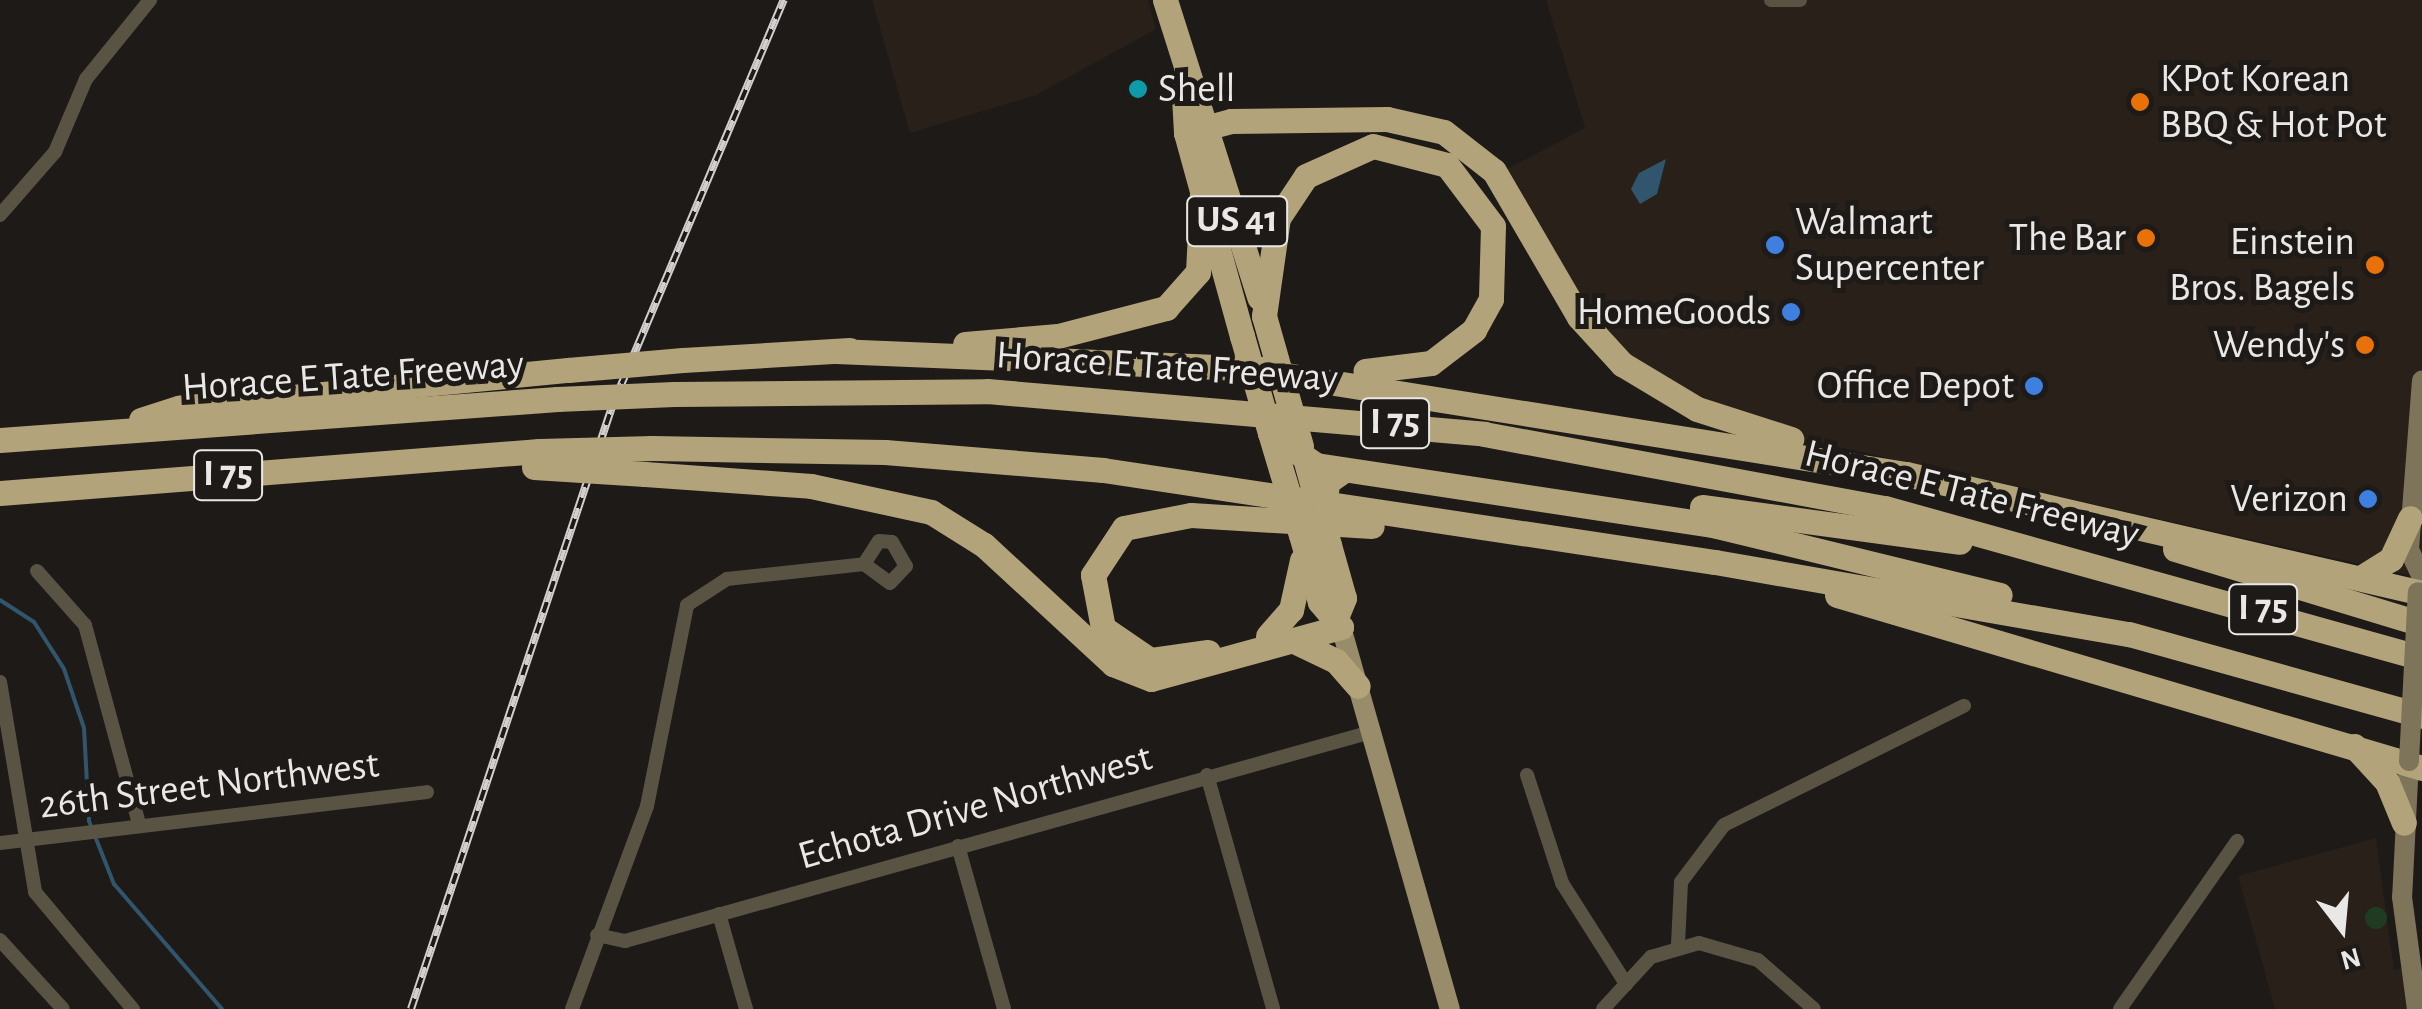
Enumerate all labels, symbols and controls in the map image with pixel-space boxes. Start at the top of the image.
place label: KPot Korean BBQ & Hot Pot [2160,55,2387,149]
place label: Shell [1158,65,1235,113]
marker: Shell [1127,78,1149,100]
marker: KPot Korean BBQ & Hot Pot [2129,91,2151,113]
road number: US 41 [1184,188,1290,254]
place label: Walmart Supercenter [1795,198,1984,292]
place label: The Bar [2008,214,2126,262]
place label: Einstein Bros. Bagels [2169,218,2355,312]
marker: The Bar [2135,227,2157,249]
marker: Walmart Supercenter [1764,234,1786,256]
marker: Einstein Bros. Bagels [2364,254,2386,276]
place label: HomeGoods [1577,288,1771,336]
marker: HomeGoods [1780,301,1802,323]
place label: Wendy's [2213,321,2345,369]
street label: Horace E Tate Freeway [994,331,1340,403]
marker: Wendy's [2354,334,2376,356]
street label: Horace E Tate Freeway [180,340,526,412]
place label: Office Depot [1817,362,2014,410]
marker: Office Depot [2023,375,2045,397]
road number: I 75 [1360,390,1430,456]
street label: Horace E Tate Freeway [1800,429,2144,559]
road number: I 75 [193,442,263,508]
place label: Verizon [2230,475,2348,523]
marker: Verizon [2357,488,2379,510]
road number: I 75 [2228,576,2298,642]
street label: Echota Drive Northwest [793,734,1157,880]
street label: 26th Street Northwest [36,740,382,830]
north arrow [2292,879,2392,979]
text: N [2337,942,2363,974]

